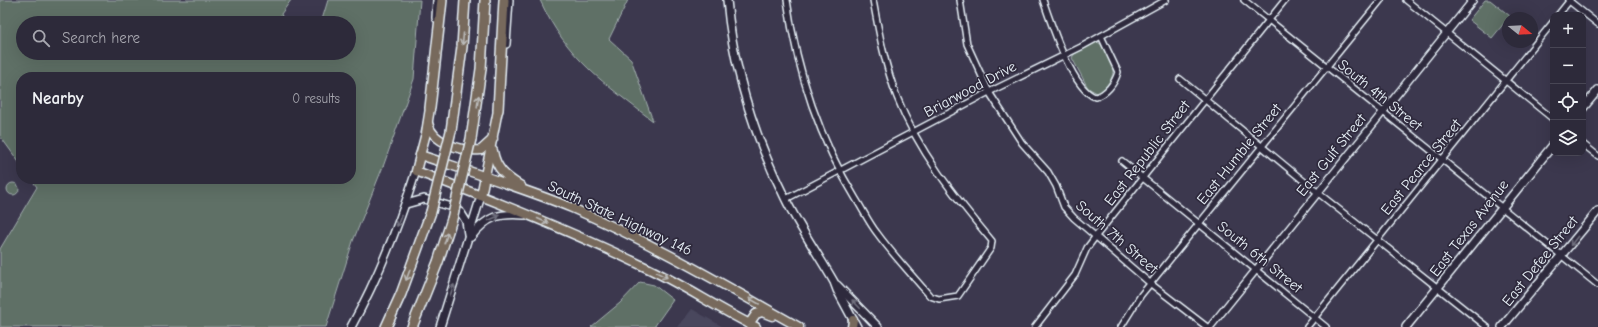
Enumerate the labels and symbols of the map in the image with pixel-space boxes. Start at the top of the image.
north arrow [1502,12,1538,48]
one-way arrow [460,32,467,45]
street label: South 4th Street [1334,55,1426,135]
street label: Briarwood Drive [921,57,1020,121]
one-way arrow [474,95,482,108]
street label: East Republic Street [1100,96,1194,209]
street label: East Humble Street [1193,99,1286,208]
street label: East Gulf Street [1292,110,1370,200]
street label: East Pearce Street [1377,115,1466,219]
street label: East Texas Avenue [1426,176,1513,280]
street label: South State Highway 146 [545,177,695,259]
street label: South 7th Street [1072,196,1162,278]
street label: East Defee Street [1498,212,1582,310]
one-way arrow [487,214,499,221]
one-way arrow [394,215,402,227]
street label: South 6th Street [1214,217,1307,297]
one-way arrow [537,218,549,225]
one-way arrow [443,232,450,245]
one-way arrow [1569,236,1578,247]
one-way arrow [404,268,412,280]
one-way arrow [655,272,667,279]
one-way arrow [449,284,457,296]
one-way arrow [748,297,760,305]
one-way arrow [852,300,861,310]

